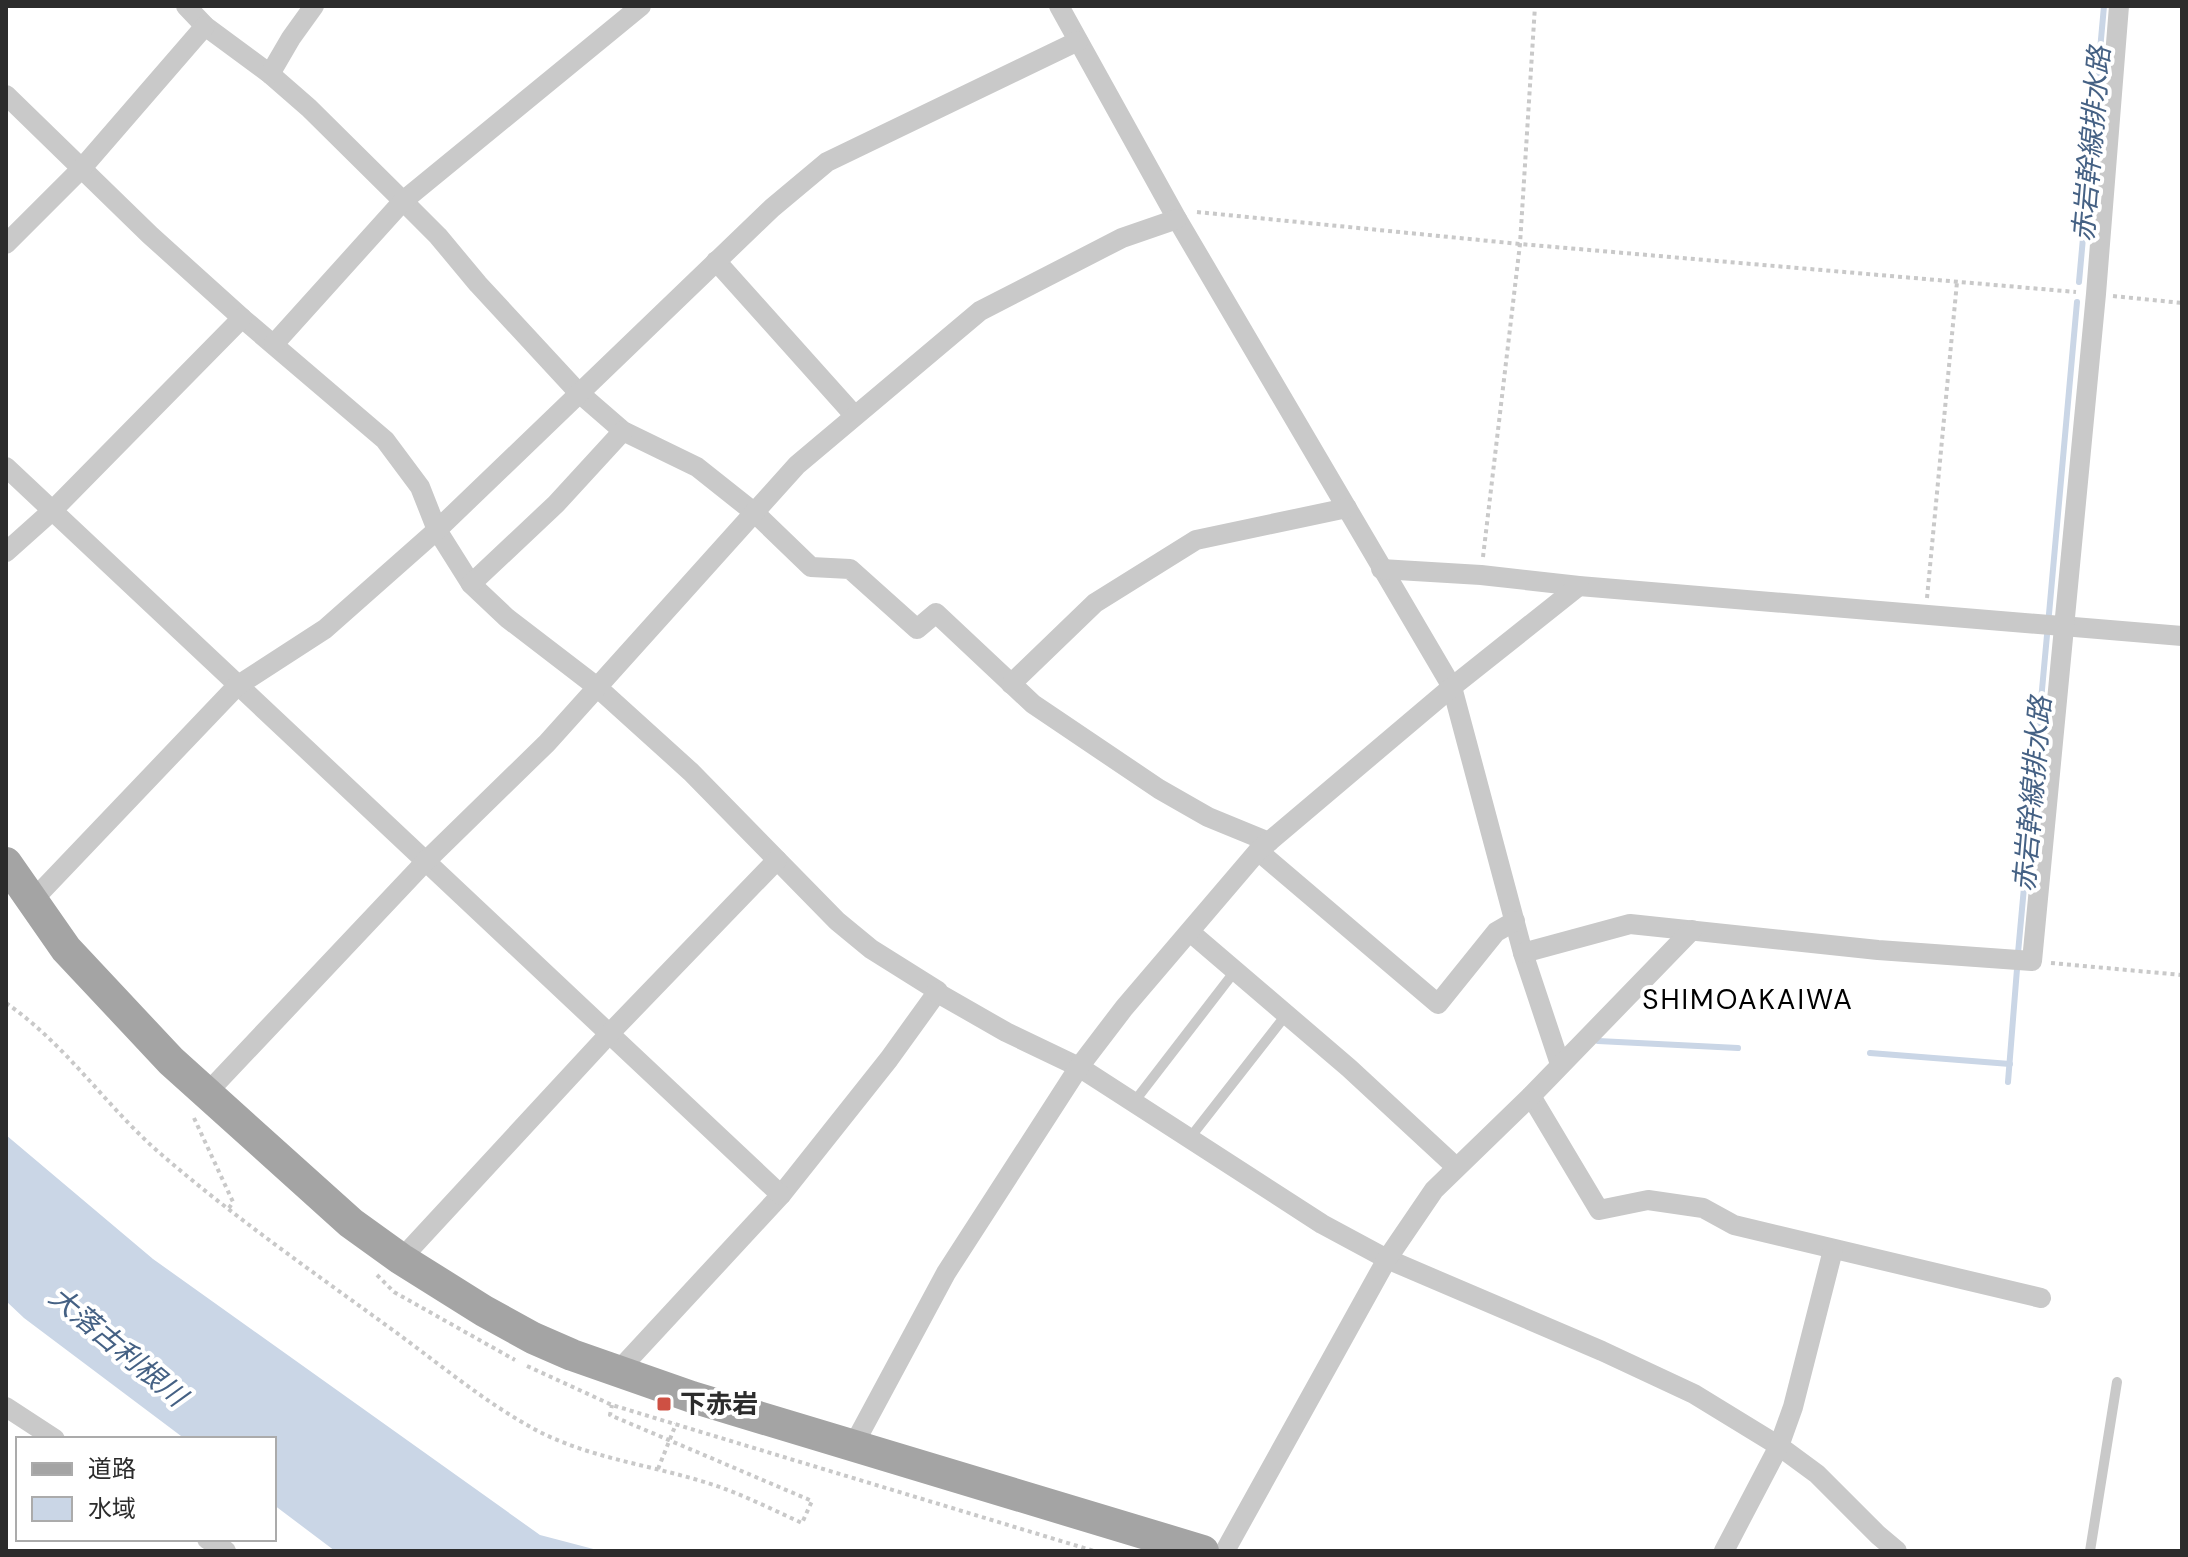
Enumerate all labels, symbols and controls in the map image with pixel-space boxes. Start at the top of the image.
water label: 赤岩幹線排水路 [2065,43,2119,243]
water label: 赤岩幹線排水路 [2006,693,2060,893]
district label: SHIMOAKAIWA [1642,981,1854,1018]
water label: 大落古利根川 [41,1278,196,1416]
place label: 下赤岩 [680,1387,758,1421]
marker: 下赤岩 [655,1395,673,1413]
legend [16,1437,276,1541]
text: 道路 [88,1453,136,1484]
text: 水域 [88,1493,136,1524]

